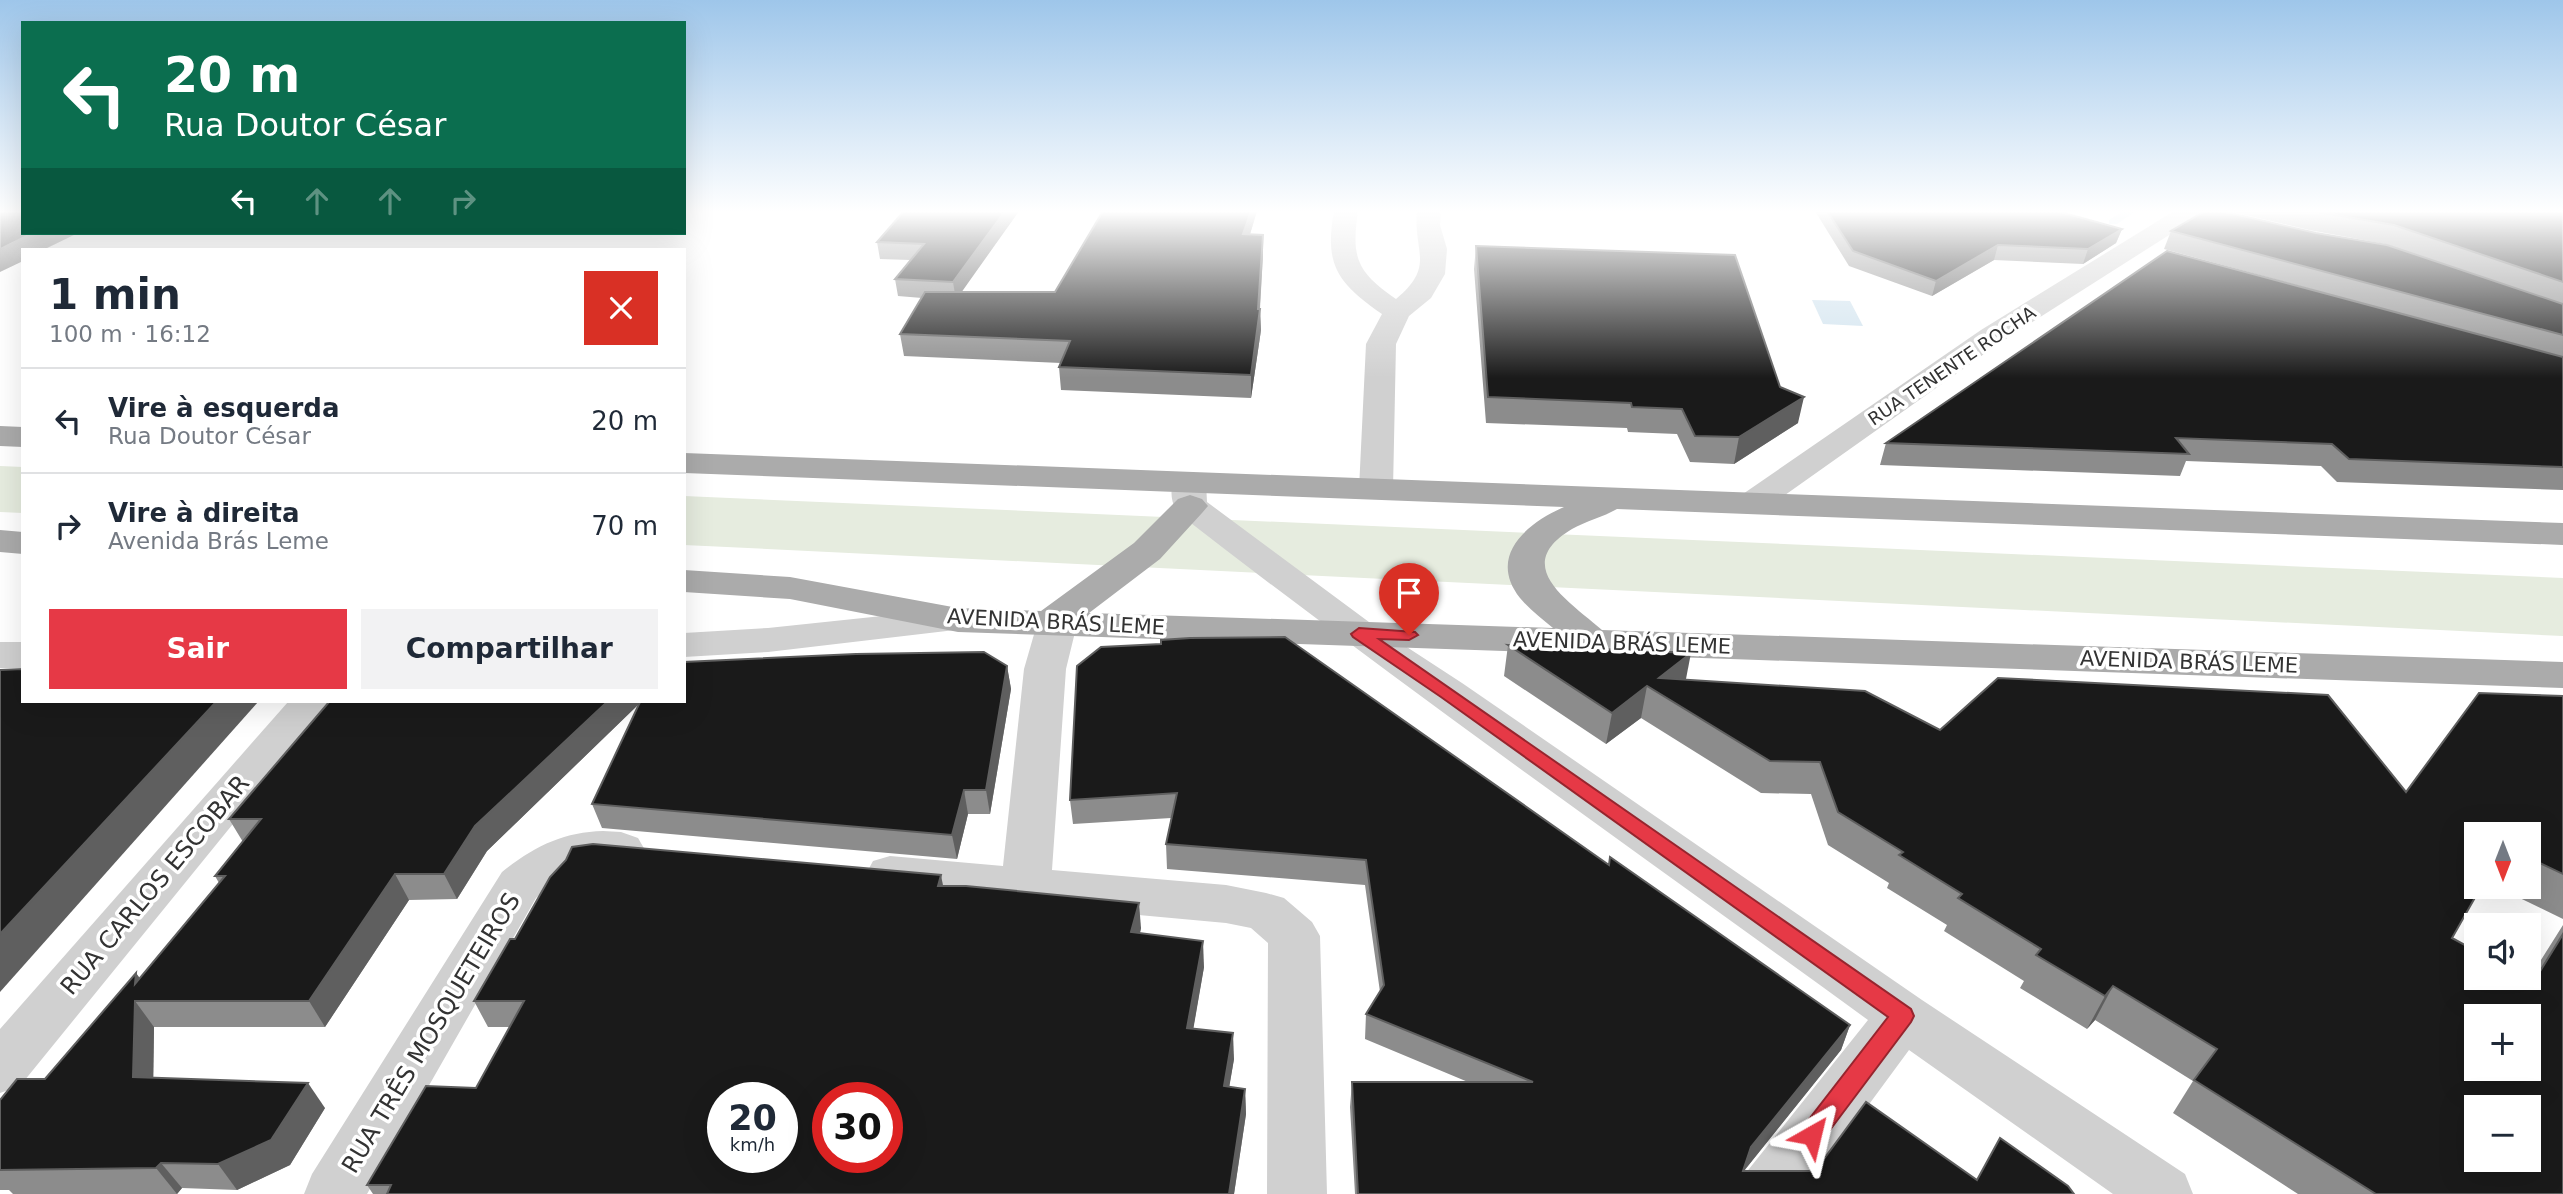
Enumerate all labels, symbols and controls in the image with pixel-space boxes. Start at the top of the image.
text: 20 m [164,47,300,104]
icon: left [49,49,140,140]
text: Rua Doutor César [164,106,446,144]
icon: left [225,182,263,220]
icon: ahead [298,182,336,220]
icon: ahead [371,182,409,220]
icon: right [444,182,482,220]
text: 1 min [49,270,181,319]
button: close [584,271,658,345]
street label: RUA TENENTE ROCHA [1864,301,2040,430]
text: 100 m · 16:12 [49,321,211,347]
text: Vire à esquerda [108,393,340,423]
icon: left [49,402,87,440]
text: 20 m [591,406,658,436]
text: Rua Doutor César [108,423,311,449]
text: Vire à direita [108,498,300,528]
icon: right [49,507,87,545]
text: 70 m [591,511,658,541]
text: Avenida Brás Leme [108,528,329,554]
pin [1379,563,1439,635]
icon: arrive [1390,574,1428,612]
street label: AVENIDA BRÁS LEME [946,603,1166,640]
button: Sair [49,609,347,689]
button: Compartilhar [361,609,658,689]
street label: AVENIDA BRÁS LEME [1513,626,1732,659]
street label: AVENIDA BRÁS LEME [2080,645,2299,678]
street label: RUA CARLOS ESCOBAR [55,770,255,1000]
north arrow [2464,822,2541,900]
map controls [2464,822,2541,1172]
street label: RUA TRÊS MOSQUETEIROS [335,887,526,1178]
button: sound [2464,913,2541,990]
button: + [2464,1004,2541,1081]
speed limit sign: 30 [812,1082,903,1173]
button: − [2464,1095,2541,1172]
text: 20 [728,1098,777,1138]
position arrow [1775,1098,1849,1172]
text: km/h [730,1134,775,1155]

